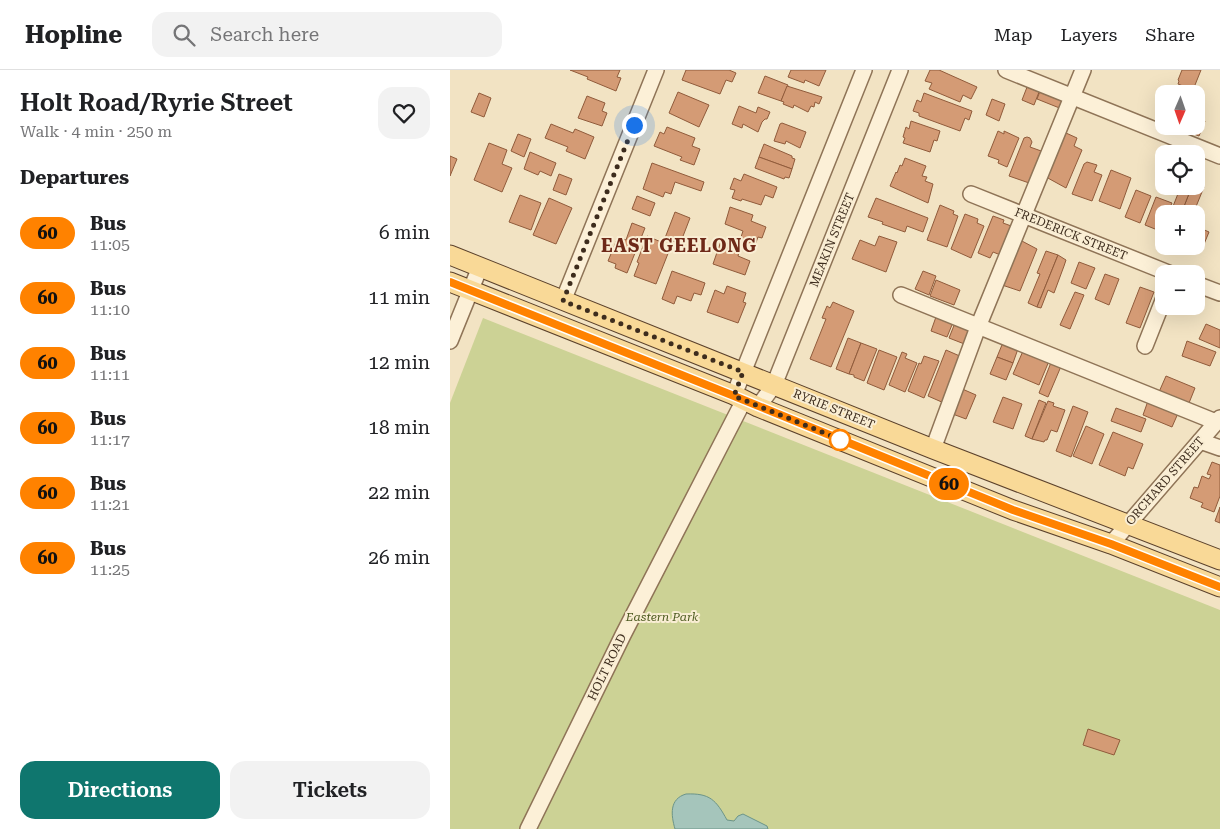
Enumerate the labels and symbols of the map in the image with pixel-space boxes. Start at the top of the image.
north arrow [1155,85,1205,135]
your location [622,113,647,138]
street label: MEAKIN STREET [807,191,857,289]
street label: FREDERICK STREET [1013,205,1129,263]
district label: EAST GEELONG [601,235,757,256]
street label: RYRIE STREET [791,386,877,432]
unlabelled marker [829,429,851,451]
street label: ORCHARD STREET [1123,434,1207,528]
line badge: 60 [926,468,972,500]
park label: Eastern Park [625,610,699,624]
street label: HOLT ROAD [585,631,629,703]

